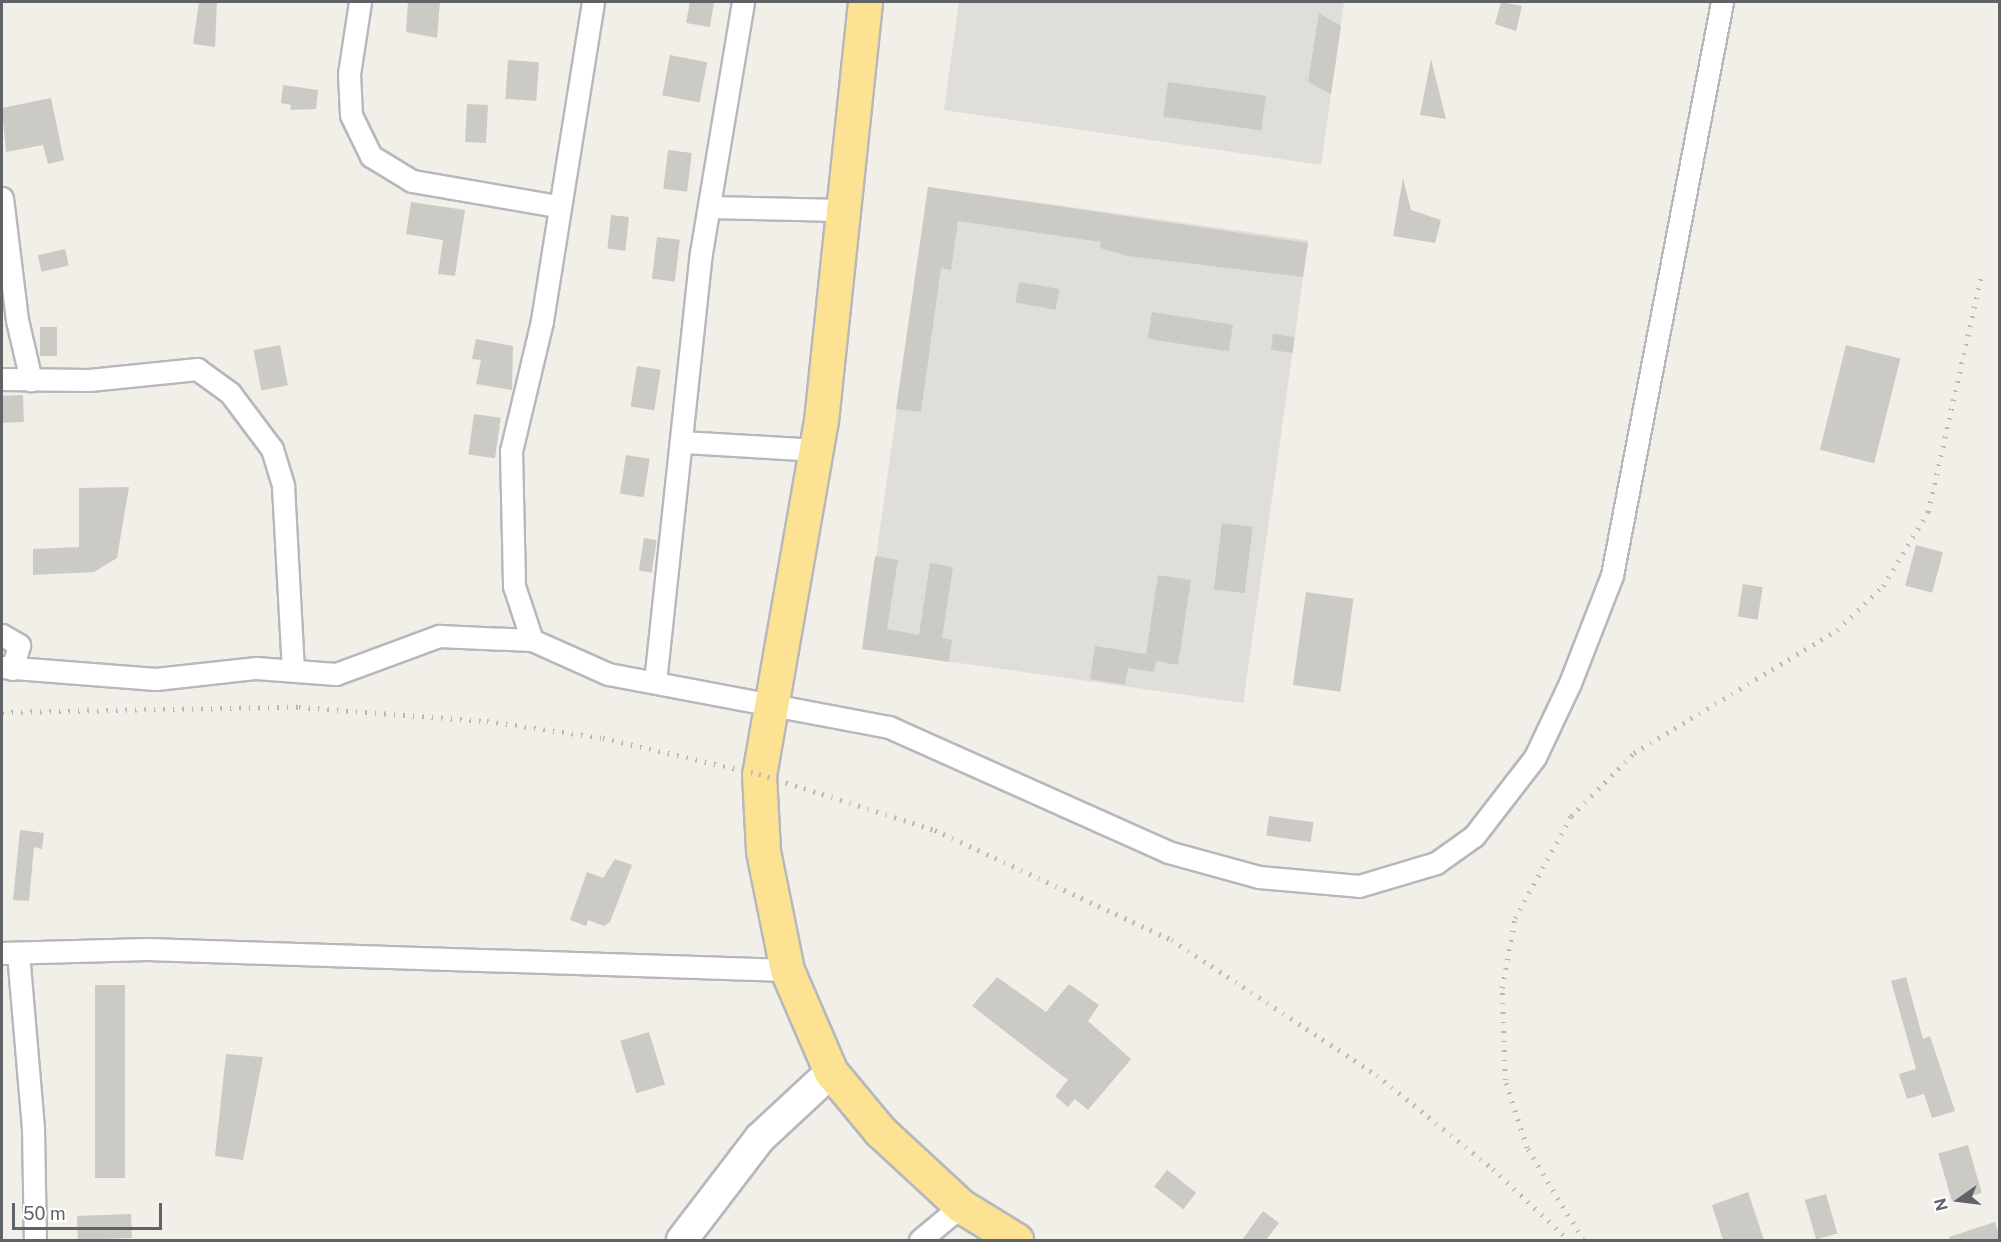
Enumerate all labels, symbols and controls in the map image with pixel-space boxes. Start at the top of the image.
north arrow [1929,1170,1989,1230]
scale bar [15,1191,165,1229]
text: N [1930,1196,1952,1213]
text: 50 m [23,1203,66,1224]

